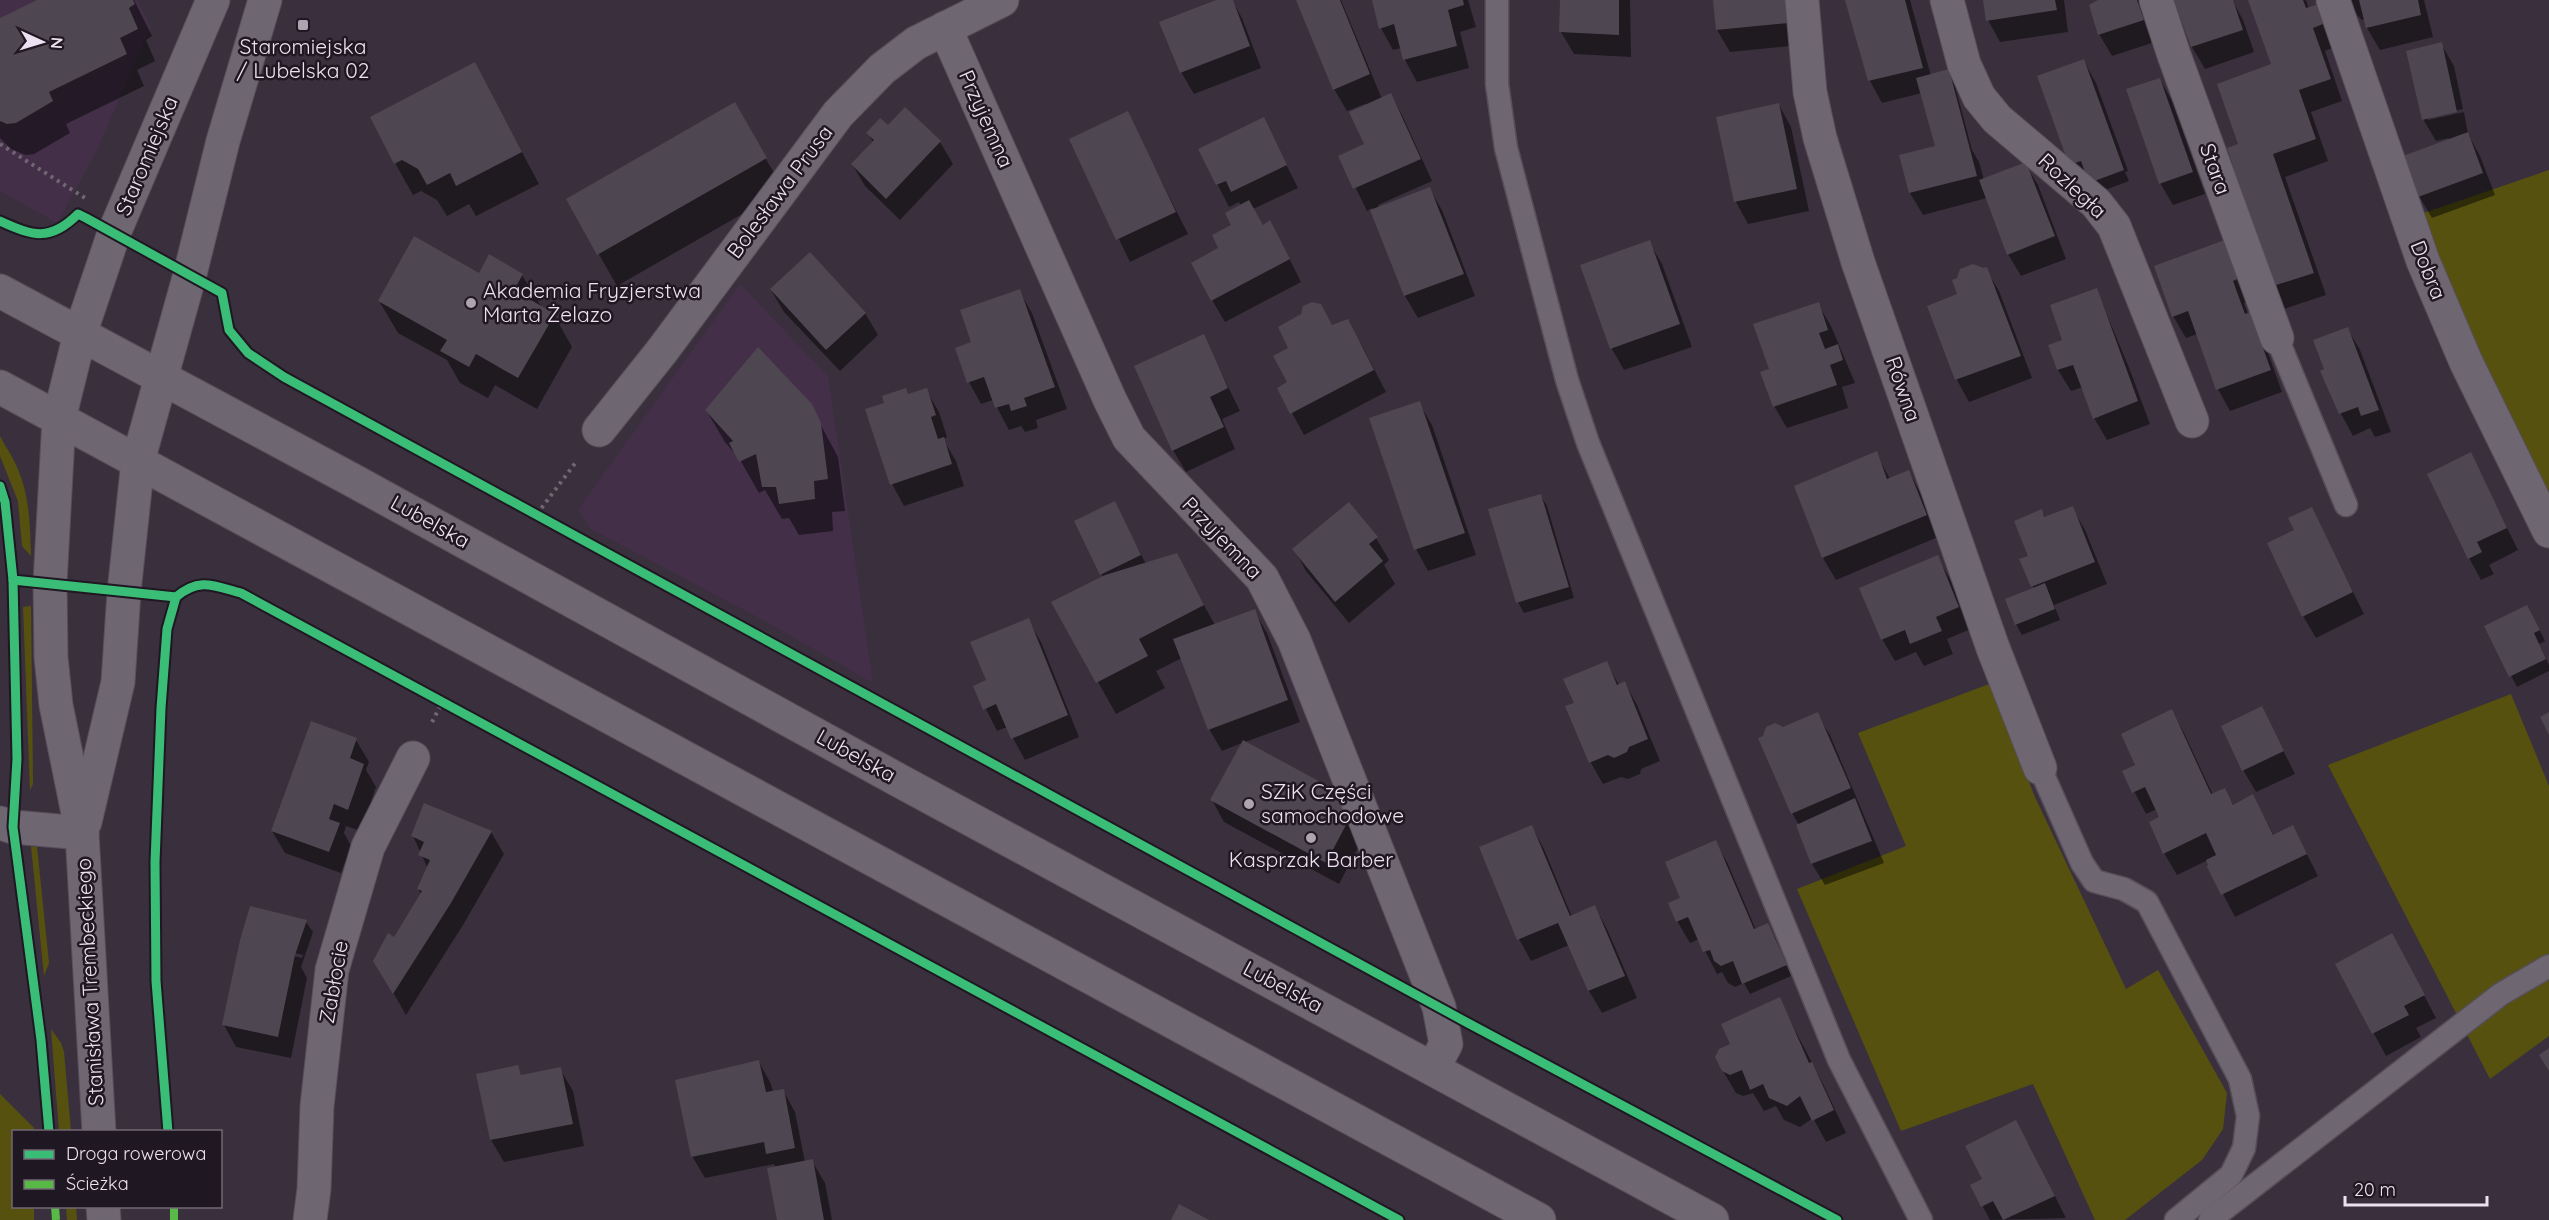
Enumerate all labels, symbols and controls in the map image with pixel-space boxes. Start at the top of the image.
north arrow [12,12,72,72]
marker: Staromiejska / Lubelska 02 [296,18,310,32]
place label: Staromiejska / Lubelska 02 [237,33,369,83]
text: N [47,36,67,50]
street label: Przyjemna [954,66,1020,171]
street label: Staromiejska [109,92,183,219]
street label: Bolesława Prusa [721,120,838,263]
street label: Stara [2195,140,2237,198]
street label: Rozległa [2033,147,2112,223]
street label: Dobra [2405,236,2452,303]
place label: Akademia Fryzjerstwa Marta Żelazo [483,277,701,327]
marker: Akademia Fryzjerstwa Marta Żelazo [464,296,478,310]
street label: Równa [1881,353,1927,425]
street label: Lubelska [386,489,475,553]
street label: Przyjemna [1177,491,1268,584]
street label: Lubelska [812,723,901,787]
place label: SZiK Części samochodowe [1261,778,1404,828]
marker: SZiK Części samochodowe [1242,797,1256,811]
marker: Kasprzak Barber [1304,831,1318,845]
place label: Kasprzak Barber [1229,846,1393,872]
street label: Stanisława Trembeckiego [70,857,108,1107]
street label: Zabłocie [313,938,353,1025]
street label: Lubelska [1239,954,1328,1018]
legend [12,1130,222,1208]
text: Droga rowerowa [66,1142,206,1165]
scale bar [2345,1169,2488,1207]
text: Ścieżka [66,1172,129,1195]
text: 20 m [2354,1178,2396,1201]

